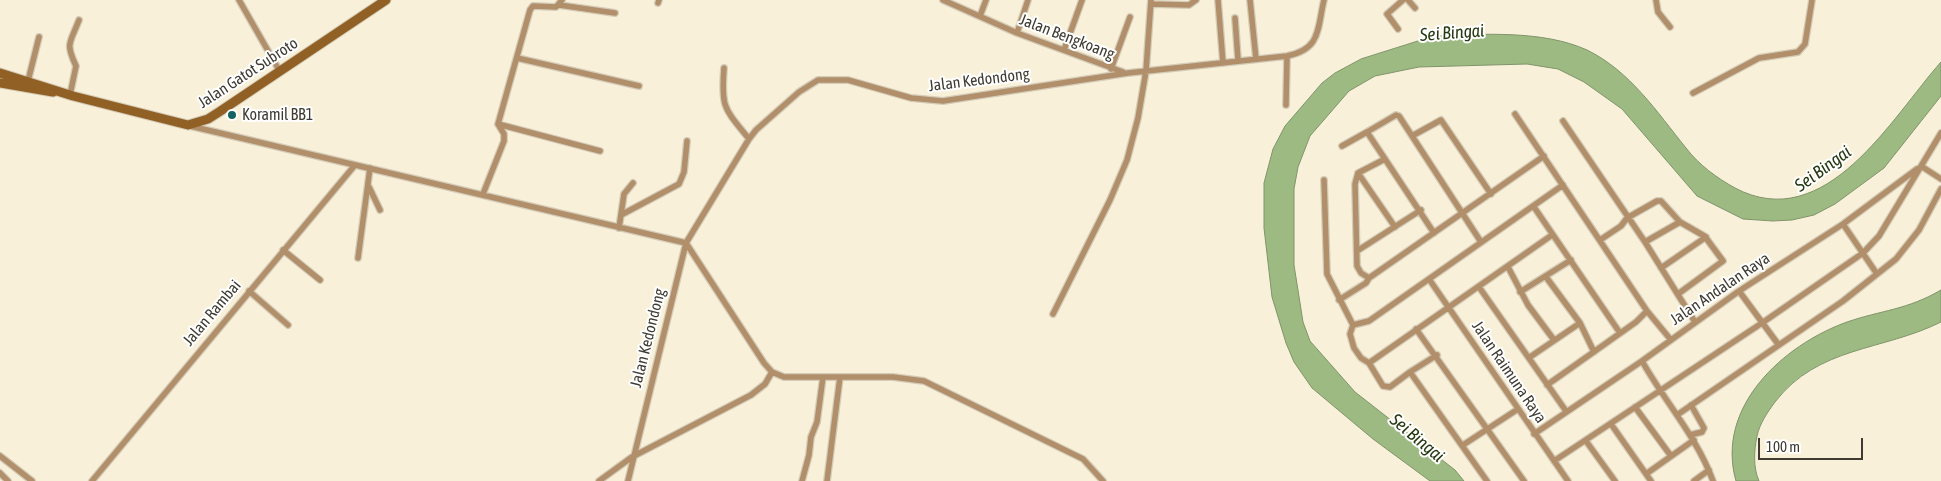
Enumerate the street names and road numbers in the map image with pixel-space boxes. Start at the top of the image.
street label: Jalan Bengkoang [1017,10,1117,64]
street label: Jalan Gatot Subroto [194,34,302,112]
street label: Jalan Kedondong [927,64,1031,96]
street label: Jalan Andalan Raya [1667,249,1773,329]
street label: Jalan Rambai [179,276,245,350]
street label: Jalan Kedondong [626,286,670,390]
street label: Jalan Raimuna Raya [1468,317,1550,427]

